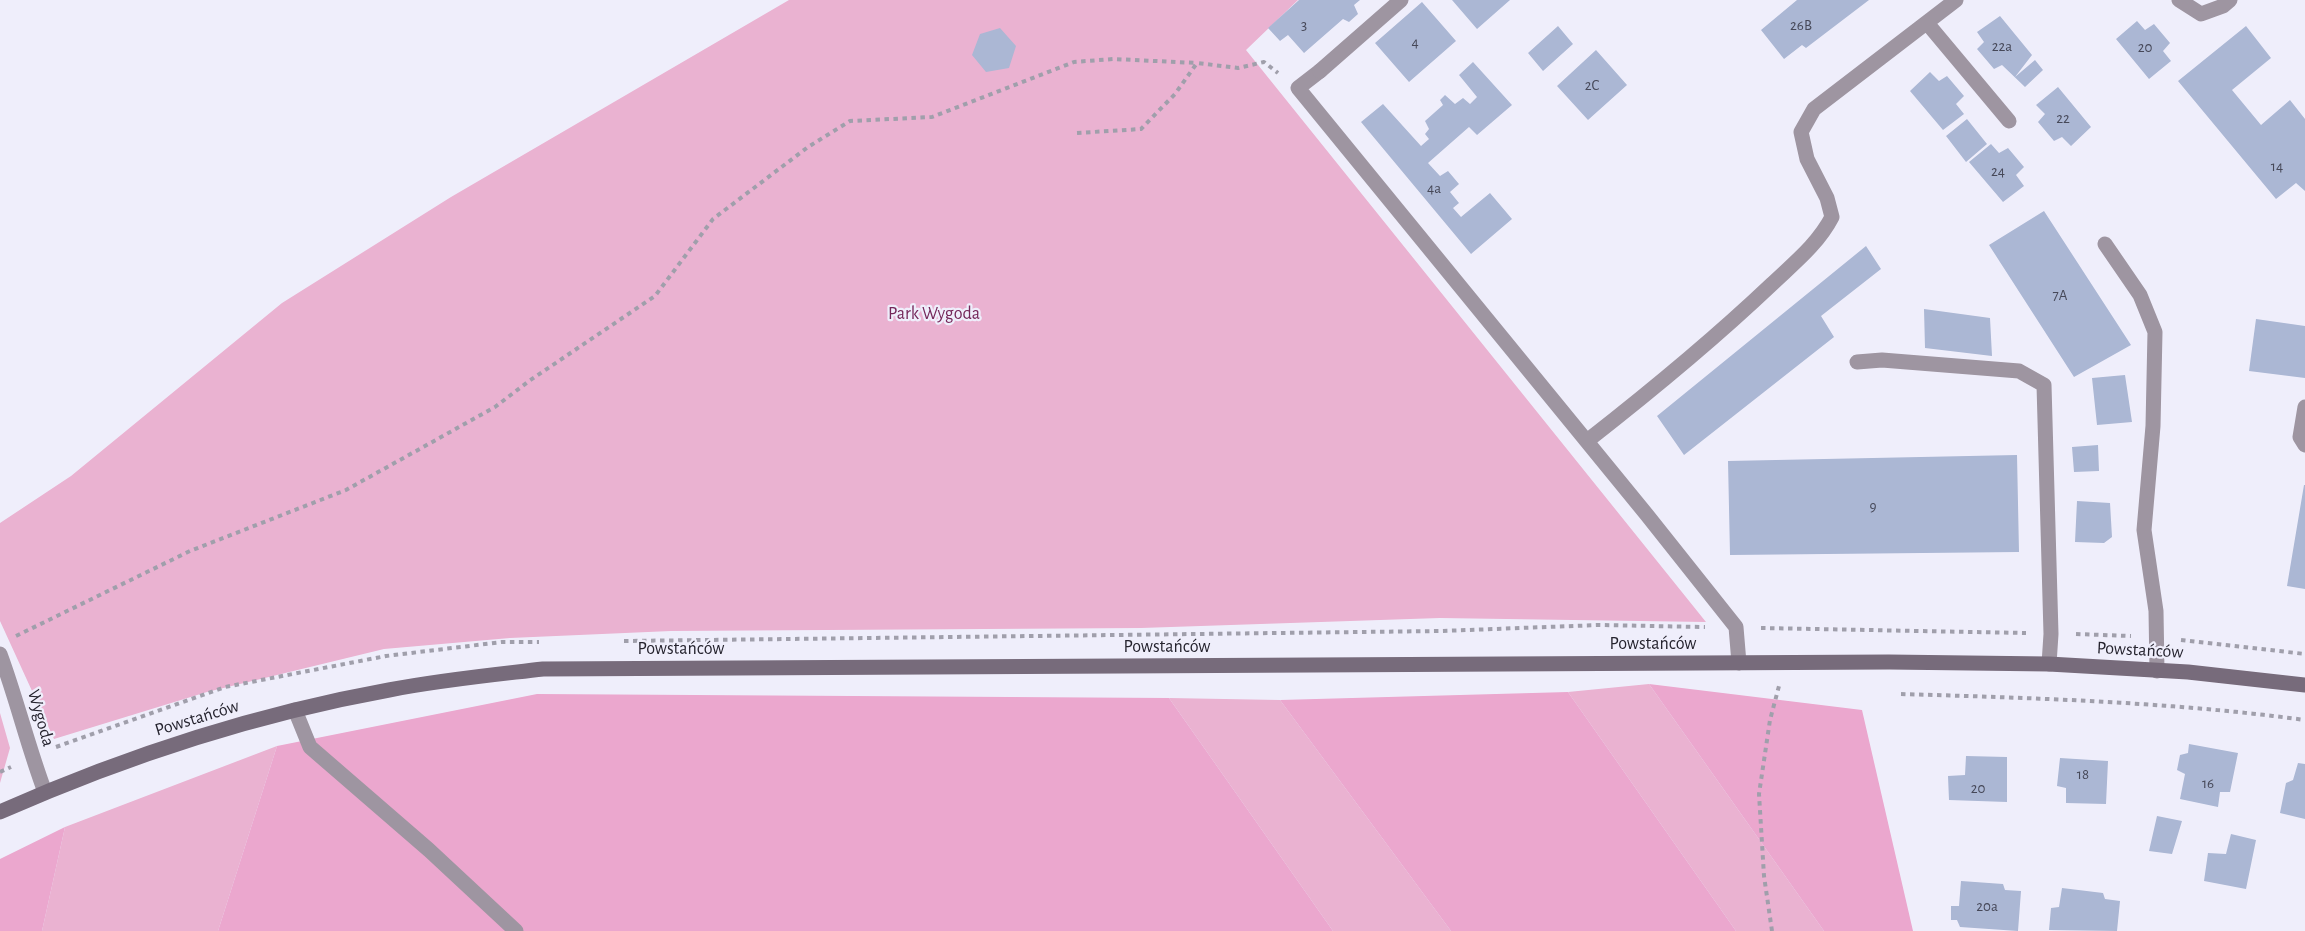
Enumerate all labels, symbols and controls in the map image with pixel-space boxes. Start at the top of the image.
house number: 3 [1301,16,1307,34]
house number: 26B [1790,16,1812,34]
house number: 4 [1411,33,1419,51]
house number: 22a [1992,37,2012,55]
house number: 20 [2138,38,2152,56]
house number: 2C [1585,76,1599,94]
house number: 22 [2056,109,2070,127]
house number: 14 [2271,157,2283,175]
house number: 24 [1991,162,2005,180]
house number: 4a [1427,179,1441,197]
house number: 7A [2053,286,2067,304]
park label: Park Wygoda [888,303,980,325]
house number: 9 [1869,497,1877,515]
street label: Powstańców [1610,633,1696,655]
street label: Powstańców [1124,636,1210,658]
street label: Powstańców [2096,637,2184,663]
street label: Powstańców [638,638,724,660]
street label: Wygoda [23,687,59,749]
street label: Powstańców [152,695,242,741]
house number: 18 [2077,765,2089,783]
house number: 16 [2202,774,2214,792]
house number: 20 [1971,779,1985,797]
house number: 20a [1976,897,1998,915]

